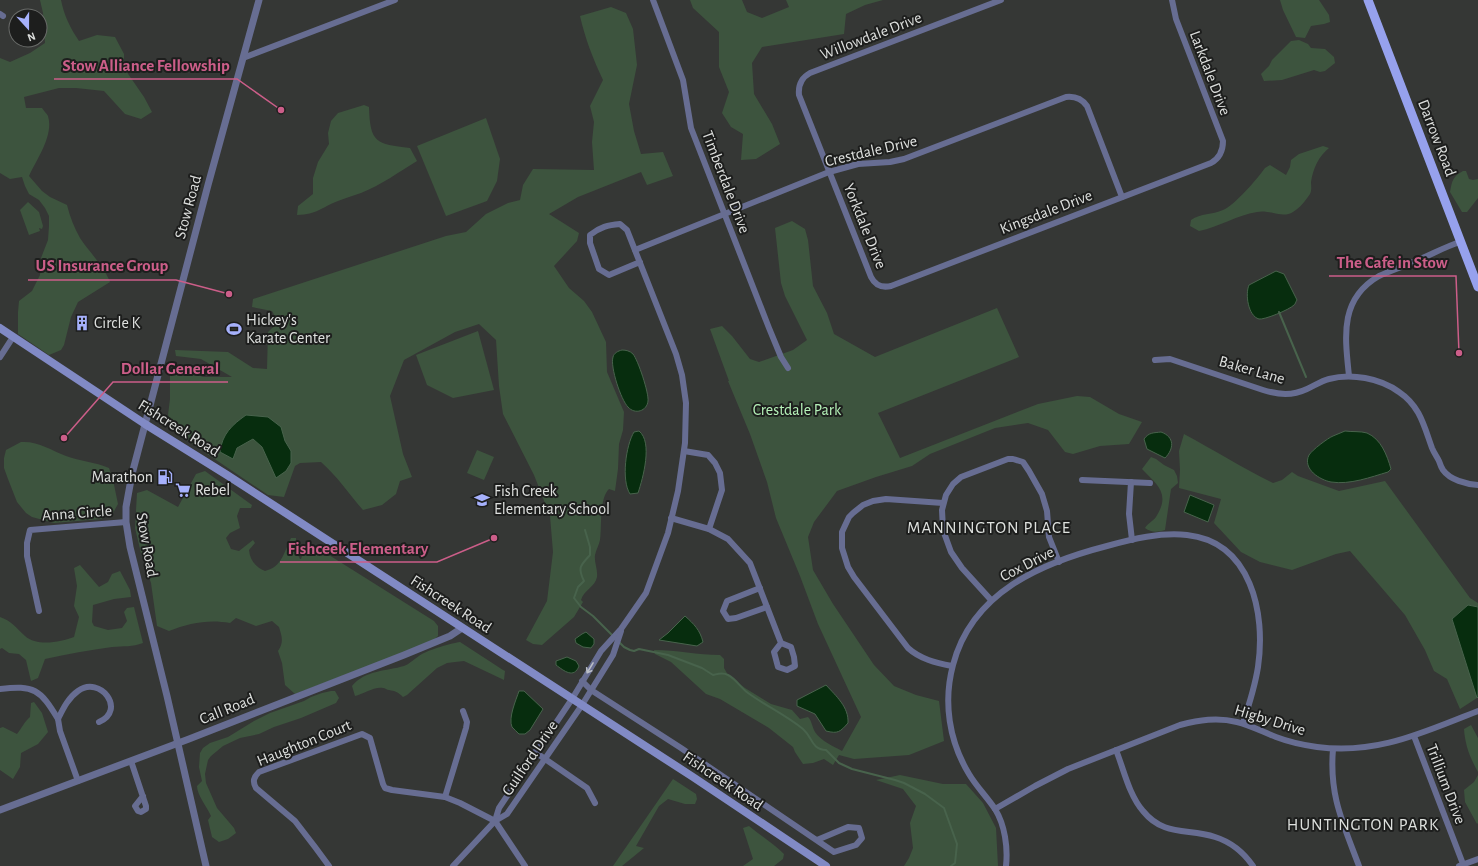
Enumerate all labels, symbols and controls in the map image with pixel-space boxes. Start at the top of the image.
north arrow [8,8,48,48]
street label: Willowdale Drive [818,9,924,63]
street label: Larkdale Drive [1187,29,1233,117]
text: N [26,30,37,43]
callout: Stow Alliance Fellowship [54,50,237,79]
text: Stow Alliance Fellowship [62,57,230,74]
street label: Darrow Road [1415,97,1459,179]
street label: Timberdale Drive [699,129,753,235]
street label: Crestdale Drive [823,133,919,169]
street label: Stow Road [172,173,204,241]
street label: Yorkdale Drive [841,181,889,271]
street label: Kingsdale Drive [998,187,1094,237]
callout: The Cafe in Stow [1329,247,1456,276]
callout: US Insurance Group [28,251,176,280]
text: The Cafe in Stow [1336,254,1448,271]
text: US Insurance Group [36,257,169,274]
place label: Hickey's Karate Center [246,312,331,346]
building icon: Circle K [73,314,91,332]
place label: Circle K [94,315,140,331]
sports icon: Hickey's Karate Center [225,320,243,338]
callout: Dollar General [113,353,228,382]
street label: Baker Lane [1217,353,1287,387]
text: Dollar General [121,360,219,377]
street label: Fishcreek Road [135,397,223,459]
park label: Crestdale Park [753,402,842,418]
fuel station icon: Marathon [156,468,174,486]
place label: Marathon [92,469,153,485]
supermarket icon: Rebel [174,481,192,499]
place label: Rebel [195,482,230,498]
place label: Fish Creek Elementary School [494,483,610,518]
school or university icon: Fish Creek Elementary School [473,491,491,509]
street label: Anna Circle [41,503,113,523]
street label: Stow Road [133,511,161,579]
district label: MANNINGTON PLACE [907,519,1071,536]
callout: Fishceek Elementary [280,533,437,562]
text: Fishceek Elementary [288,540,429,558]
street label: Cox Drive [997,544,1057,584]
street label: Fishcreek Road [408,572,494,636]
one-way arrow [585,662,593,674]
street label: Call Road [197,691,257,727]
street label: Higby Drive [1232,702,1307,739]
street label: Haughton Court [255,717,353,769]
street label: Guilford Drive [499,718,561,798]
street label: Trillium Drive [1423,742,1469,826]
street label: Fishcreek Road [680,748,766,814]
district label: HUNTINGTON PARK [1287,816,1439,833]

